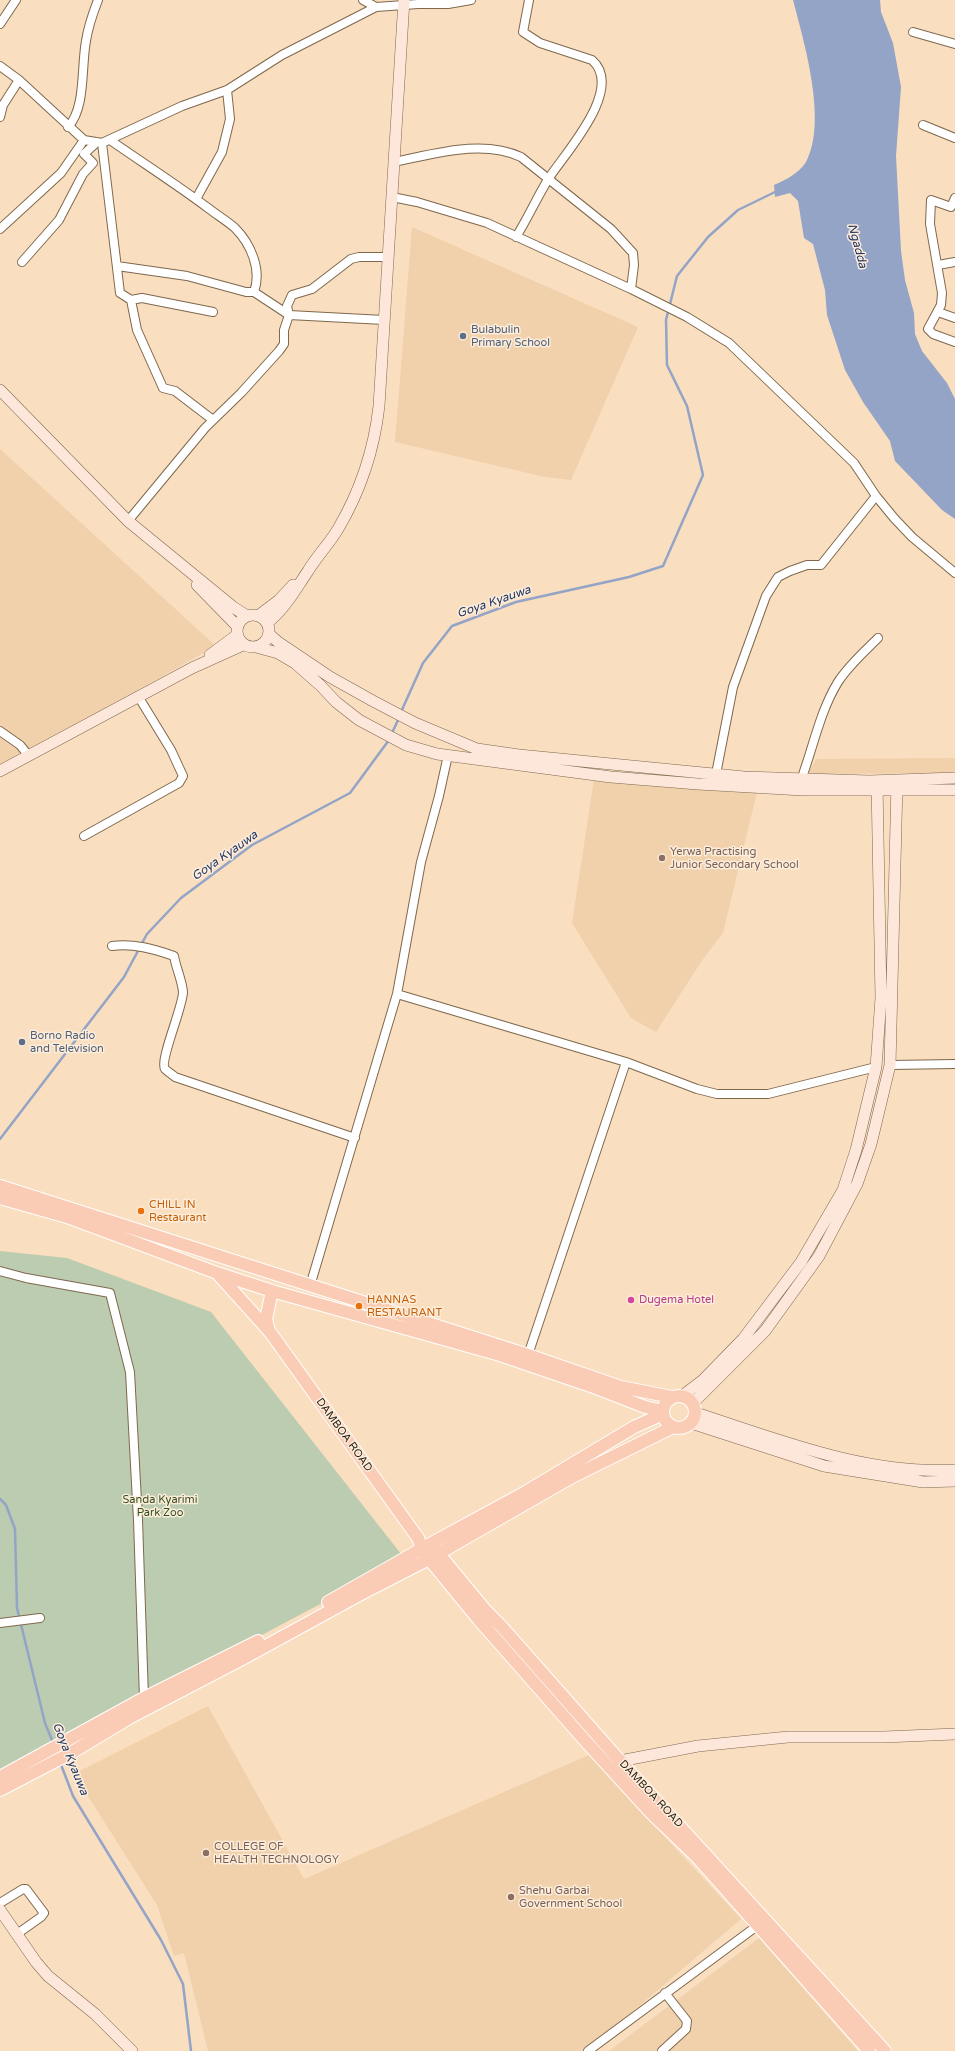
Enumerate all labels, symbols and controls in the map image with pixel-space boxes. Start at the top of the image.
water label: Ngadda [844,222,870,270]
place label: Bulabulin Primary School [471,323,550,349]
marker: Bulabulin Primary School [458,331,468,341]
water label: Goya Kyauwa [455,583,533,621]
water label: Goya Kyauwa [189,828,261,884]
place label: Yerwa Practising Junior Secondary School [670,845,799,871]
marker: Yerwa Practising Junior Secondary School [657,853,667,863]
place label: Borno Radio and Television [30,1029,104,1055]
marker: Borno Radio and Television [17,1037,27,1047]
place label: CHILL IN Restaurant [149,1198,206,1224]
marker: CHILL IN Restaurant [136,1206,146,1216]
place label: HANNAS RESTAURANT [367,1293,442,1319]
place label: Dugema Hotel [639,1293,714,1307]
marker: Dugema Hotel [626,1295,636,1305]
marker: HANNAS RESTAURANT [354,1301,364,1311]
street label: DAMBOA ROAD [313,1396,375,1474]
park label: Sanda Kyarimi Park Zoo [123,1493,197,1519]
water label: Goya Kyauwa [49,1721,91,1797]
street label: DAMBOA ROAD [616,1758,686,1830]
place label: COLLEGE OF HEALTH TECHNOLOGY [214,1840,339,1866]
marker: COLLEGE OF HEALTH TECHNOLOGY [201,1848,211,1858]
place label: Shehu Garbai Government School [519,1884,622,1910]
marker: Shehu Garbai Government School [506,1892,516,1902]

